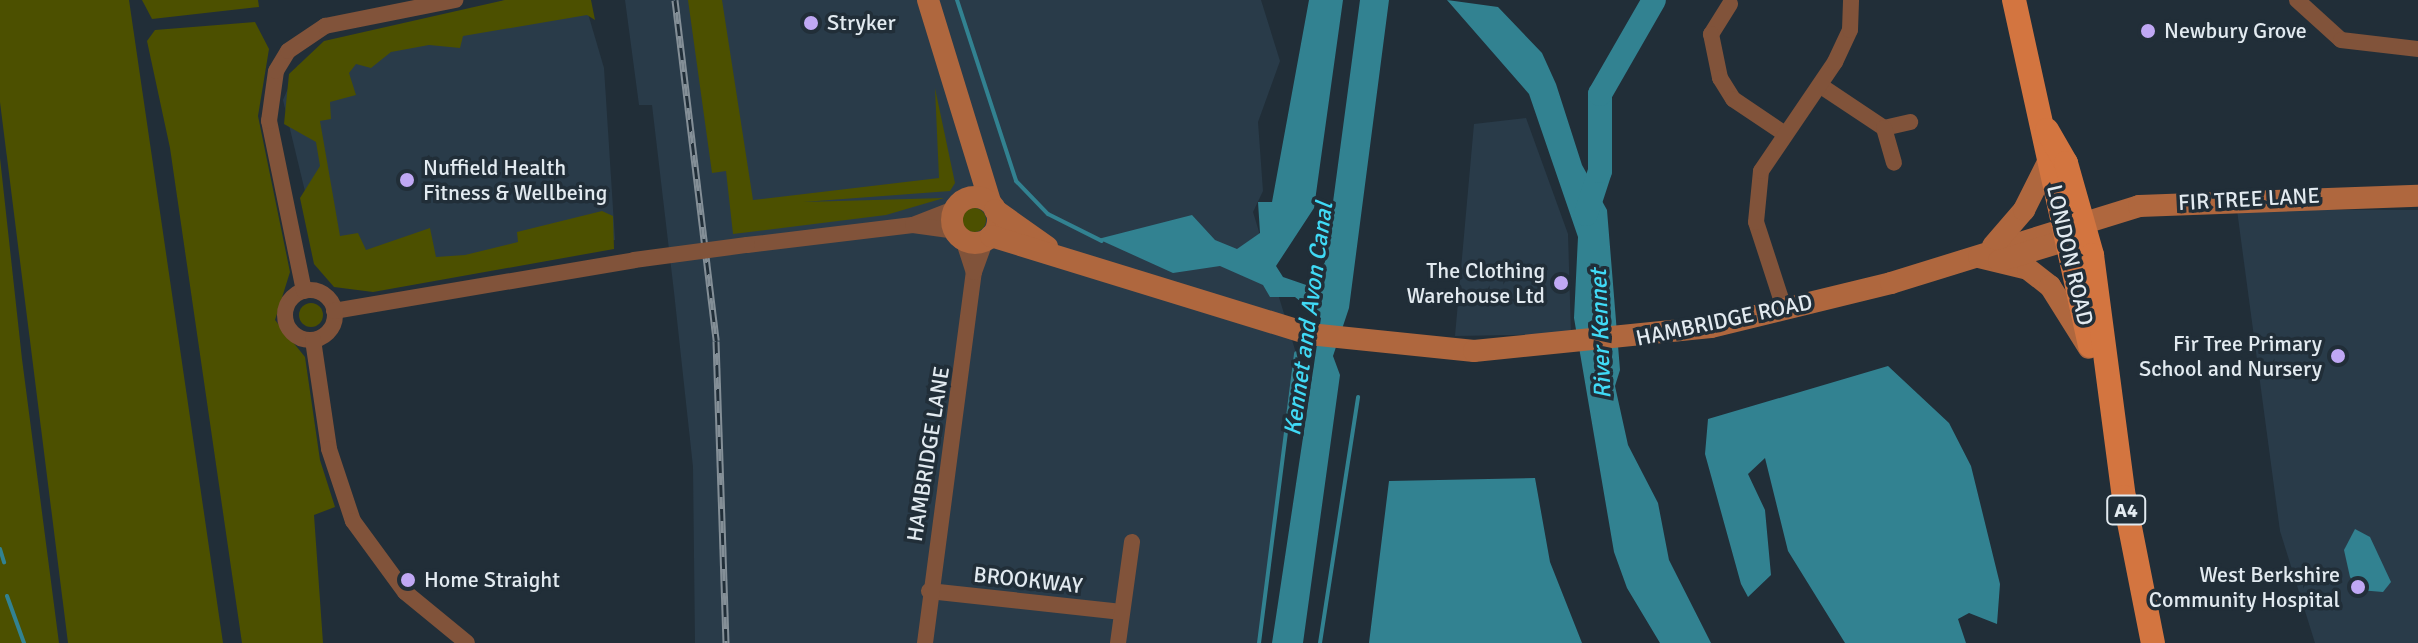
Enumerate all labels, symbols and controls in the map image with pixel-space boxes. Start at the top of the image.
place label: Stryker [827,10,896,36]
marker: Stryker [802,14,820,32]
place label: Newbury Grove [2164,18,2307,44]
marker: Newbury Grove [2139,22,2157,40]
place label: Nuffield Health Fitness & Wellbeing [423,154,607,206]
marker: Nuffield Health Fitness & Wellbeing [398,171,416,189]
street label: LONDON ROAD [2041,182,2099,328]
street label: FIR TREE LANE [2177,182,2321,216]
water label: Kennet and Avon Canal [1278,200,1340,438]
place label: The Clothing Warehouse Ltd [1406,257,1545,308]
water label: River Kennet [1584,269,1618,399]
marker: The Clothing Warehouse Ltd [1552,274,1570,292]
street label: HAMBRIDGE ROAD [1633,288,1815,352]
place label: Fir Tree Primary School and Nursery [2139,330,2322,382]
marker: Fir Tree Primary School and Nursery [2329,347,2347,365]
street label: HAMBRIDGE LANE [901,365,955,543]
road number: A4 [2106,494,2146,526]
street label: BROOKWAY [972,561,1084,599]
place label: West Berkshire Community Hospital [2149,561,2340,612]
place label: Home Straight [424,567,560,593]
marker: Home Straight [399,571,417,589]
marker: West Berkshire Community Hospital [2347,576,2369,598]

